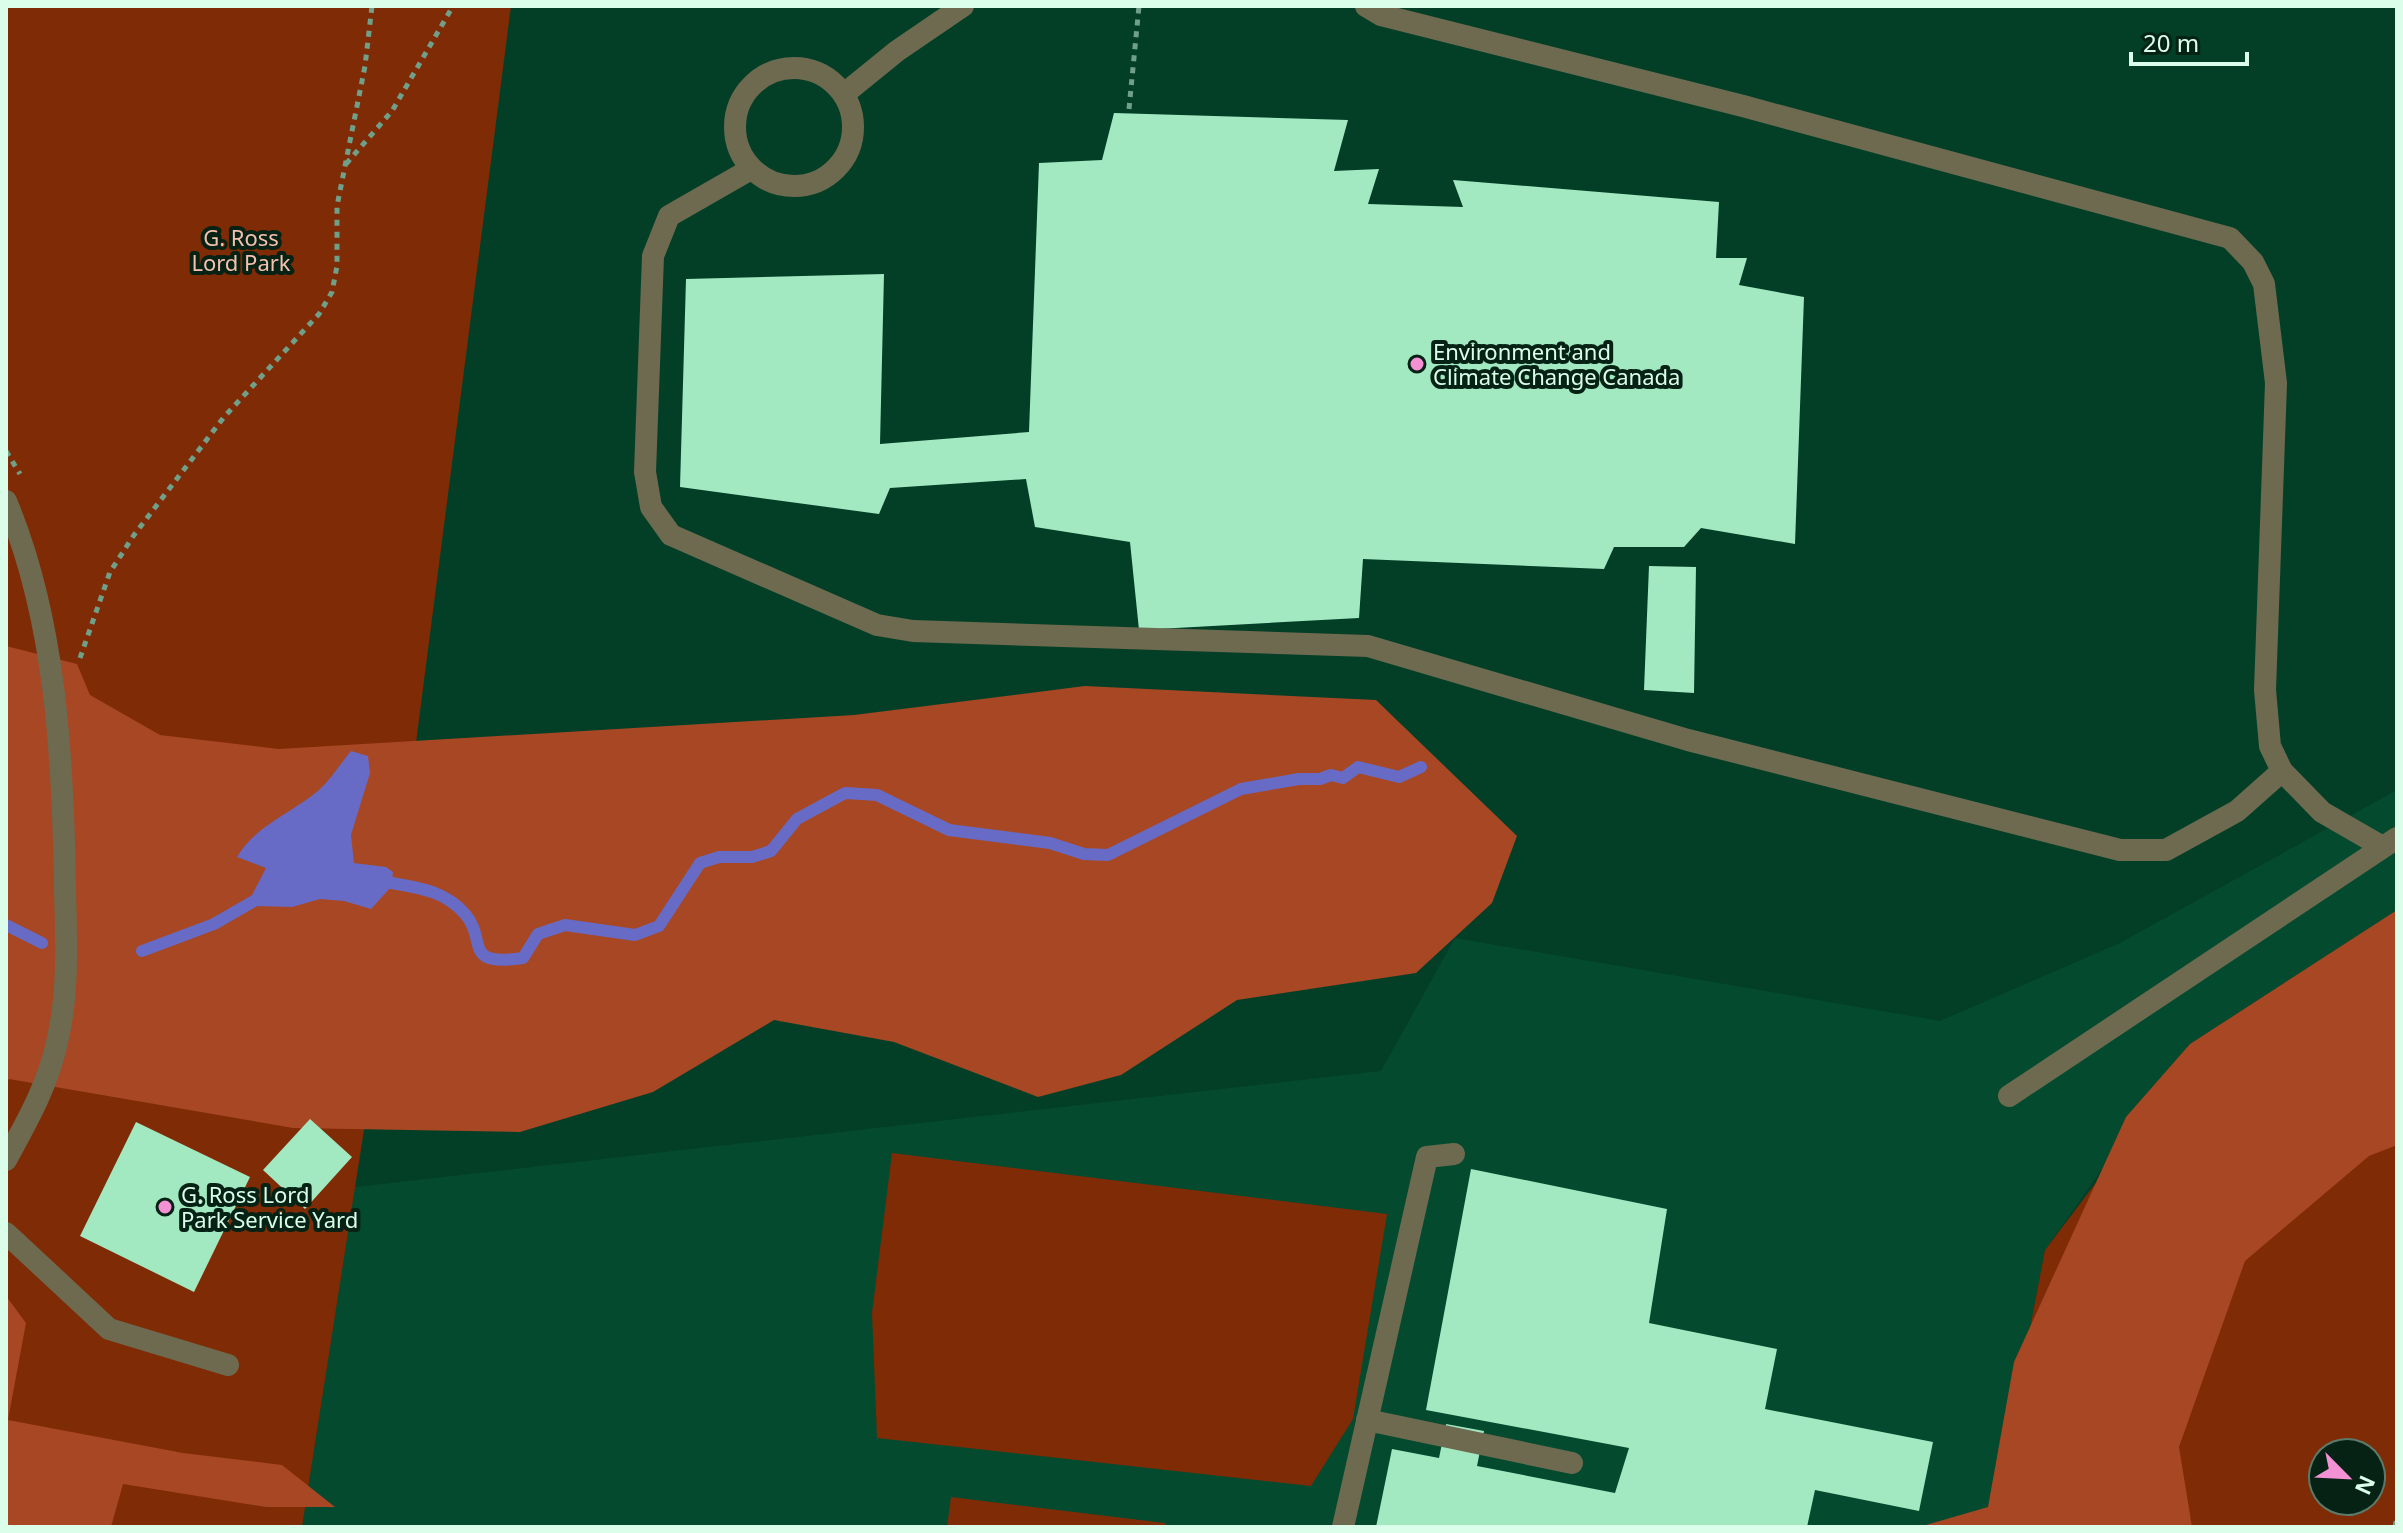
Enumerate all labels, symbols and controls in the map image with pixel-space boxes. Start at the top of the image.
scale bar [2131,16,2247,66]
text: 20 m [2143,26,2199,59]
park label: G. Ross Lord Park [191,222,291,277]
place label: Environment and Climate Change Canada [1433,336,1680,391]
marker: Environment and Climate Change Canada [1408,355,1426,373]
place label: G. Ross Lord Park Service Yard [181,1179,358,1234]
marker: G. Ross Lord Park Service Yard [156,1198,174,1216]
north arrow [2307,1437,2387,1517]
text: N [2349,1471,2384,1500]

